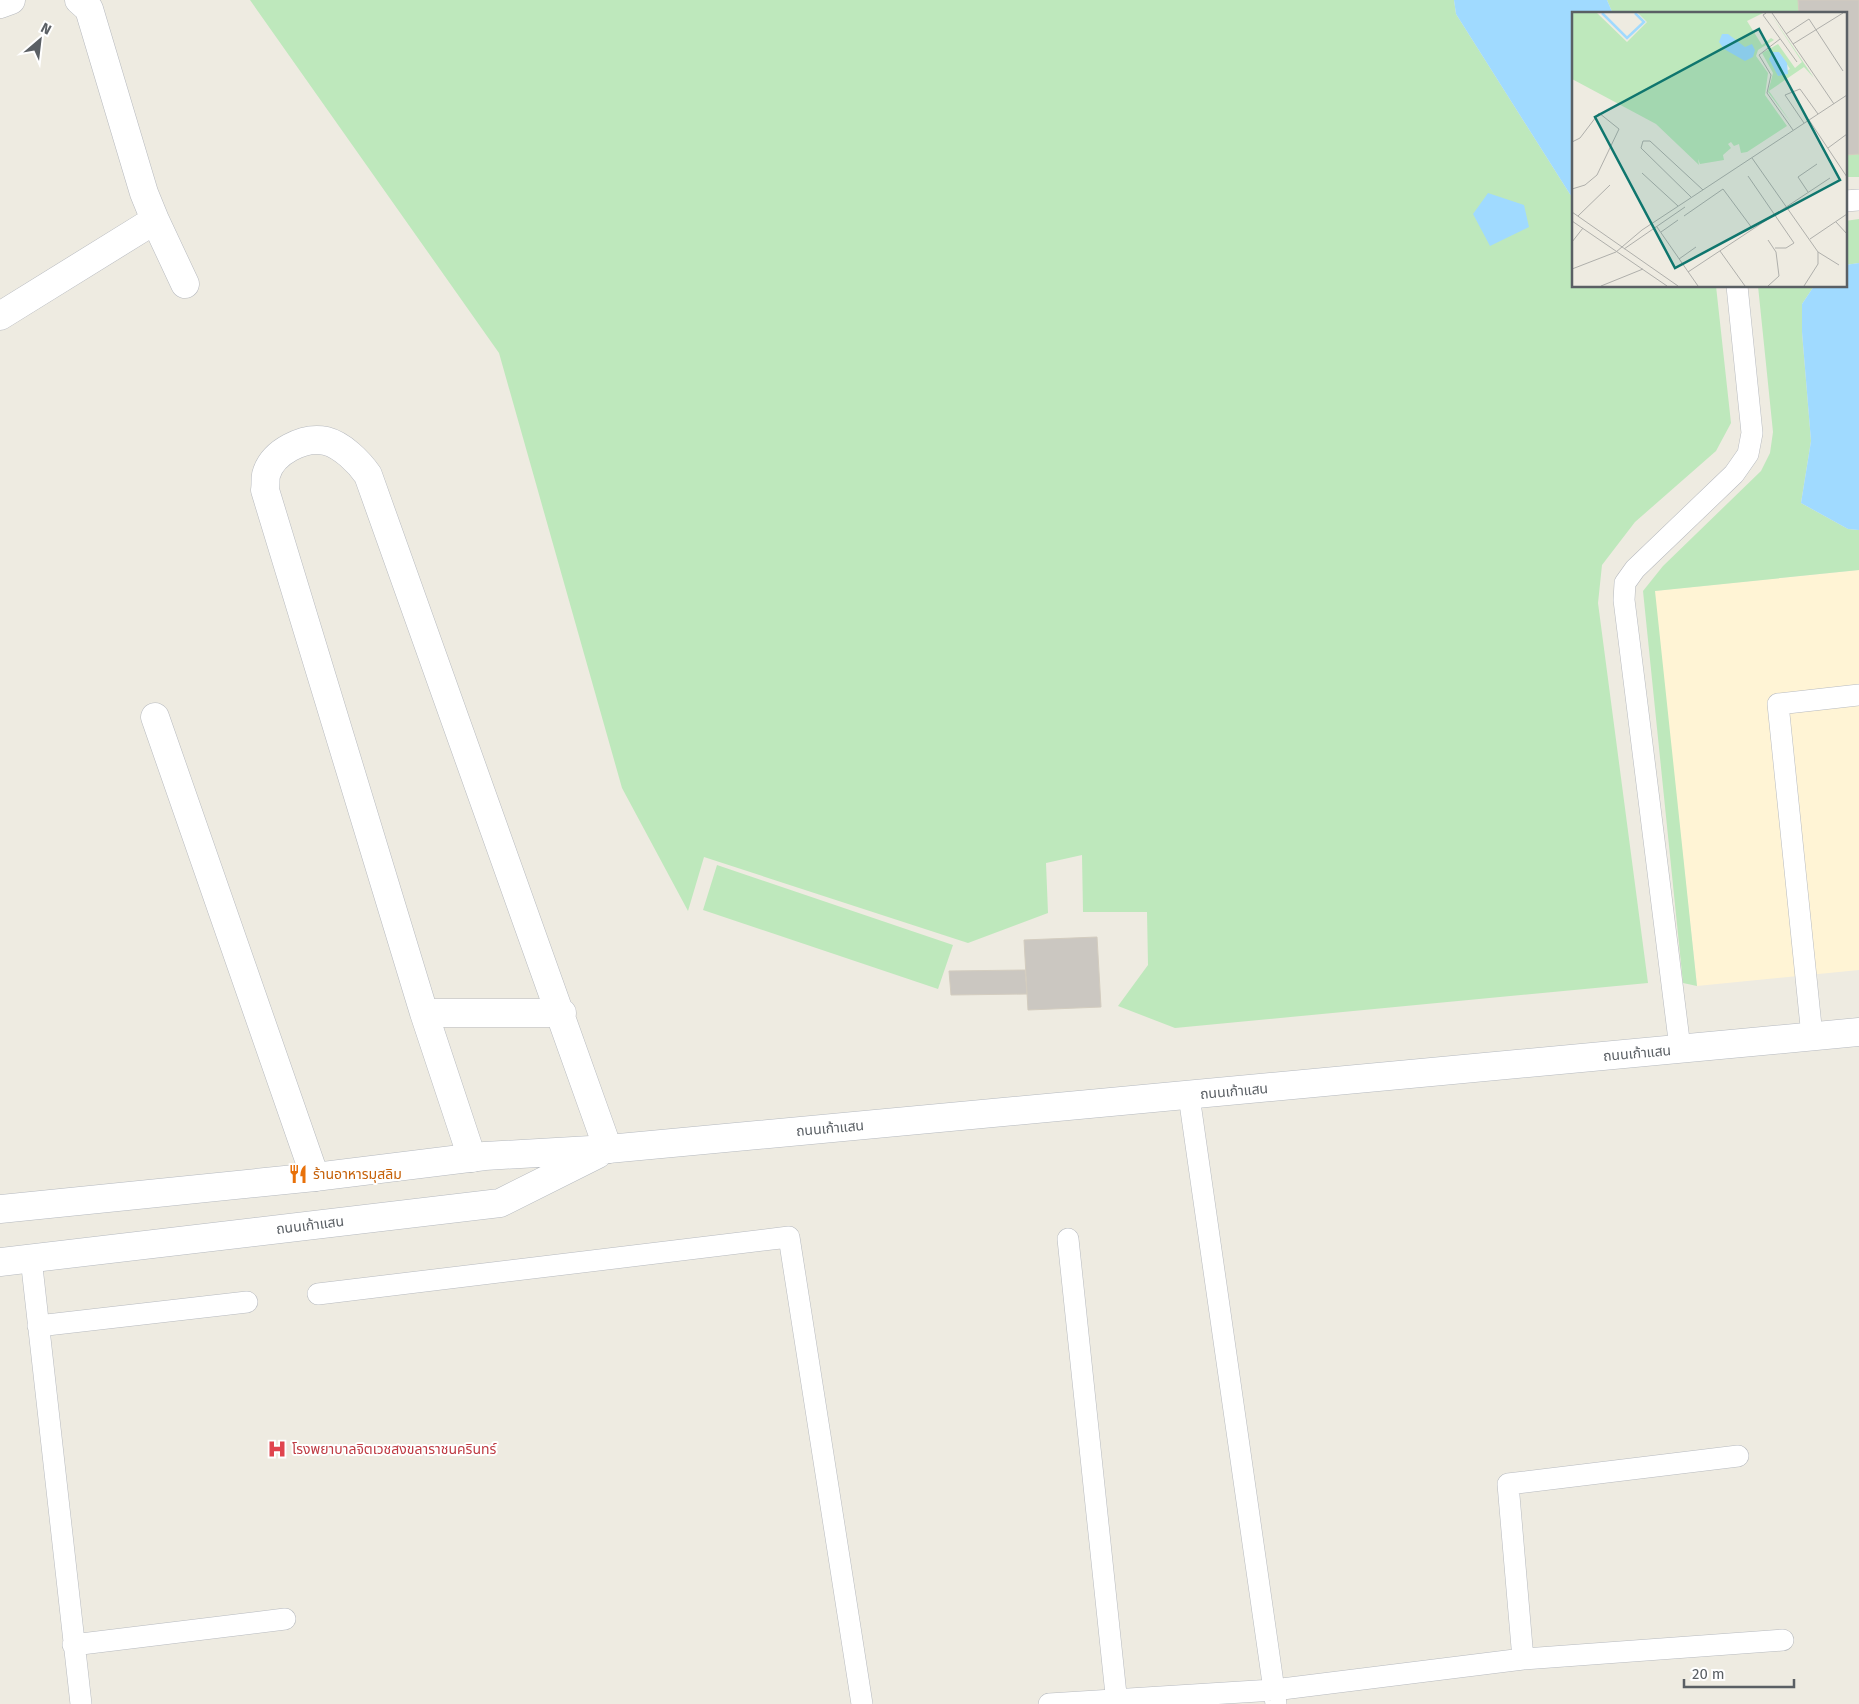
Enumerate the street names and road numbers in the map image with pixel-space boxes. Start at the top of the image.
street label: ถนนเก้าแสน [1602,1042,1672,1065]
street label: ถนนเก้าแสน [1199,1080,1269,1103]
street label: ถนนเก้าแสน [795,1117,865,1140]
street label: ถนนเก้าแสน [275,1213,345,1238]

